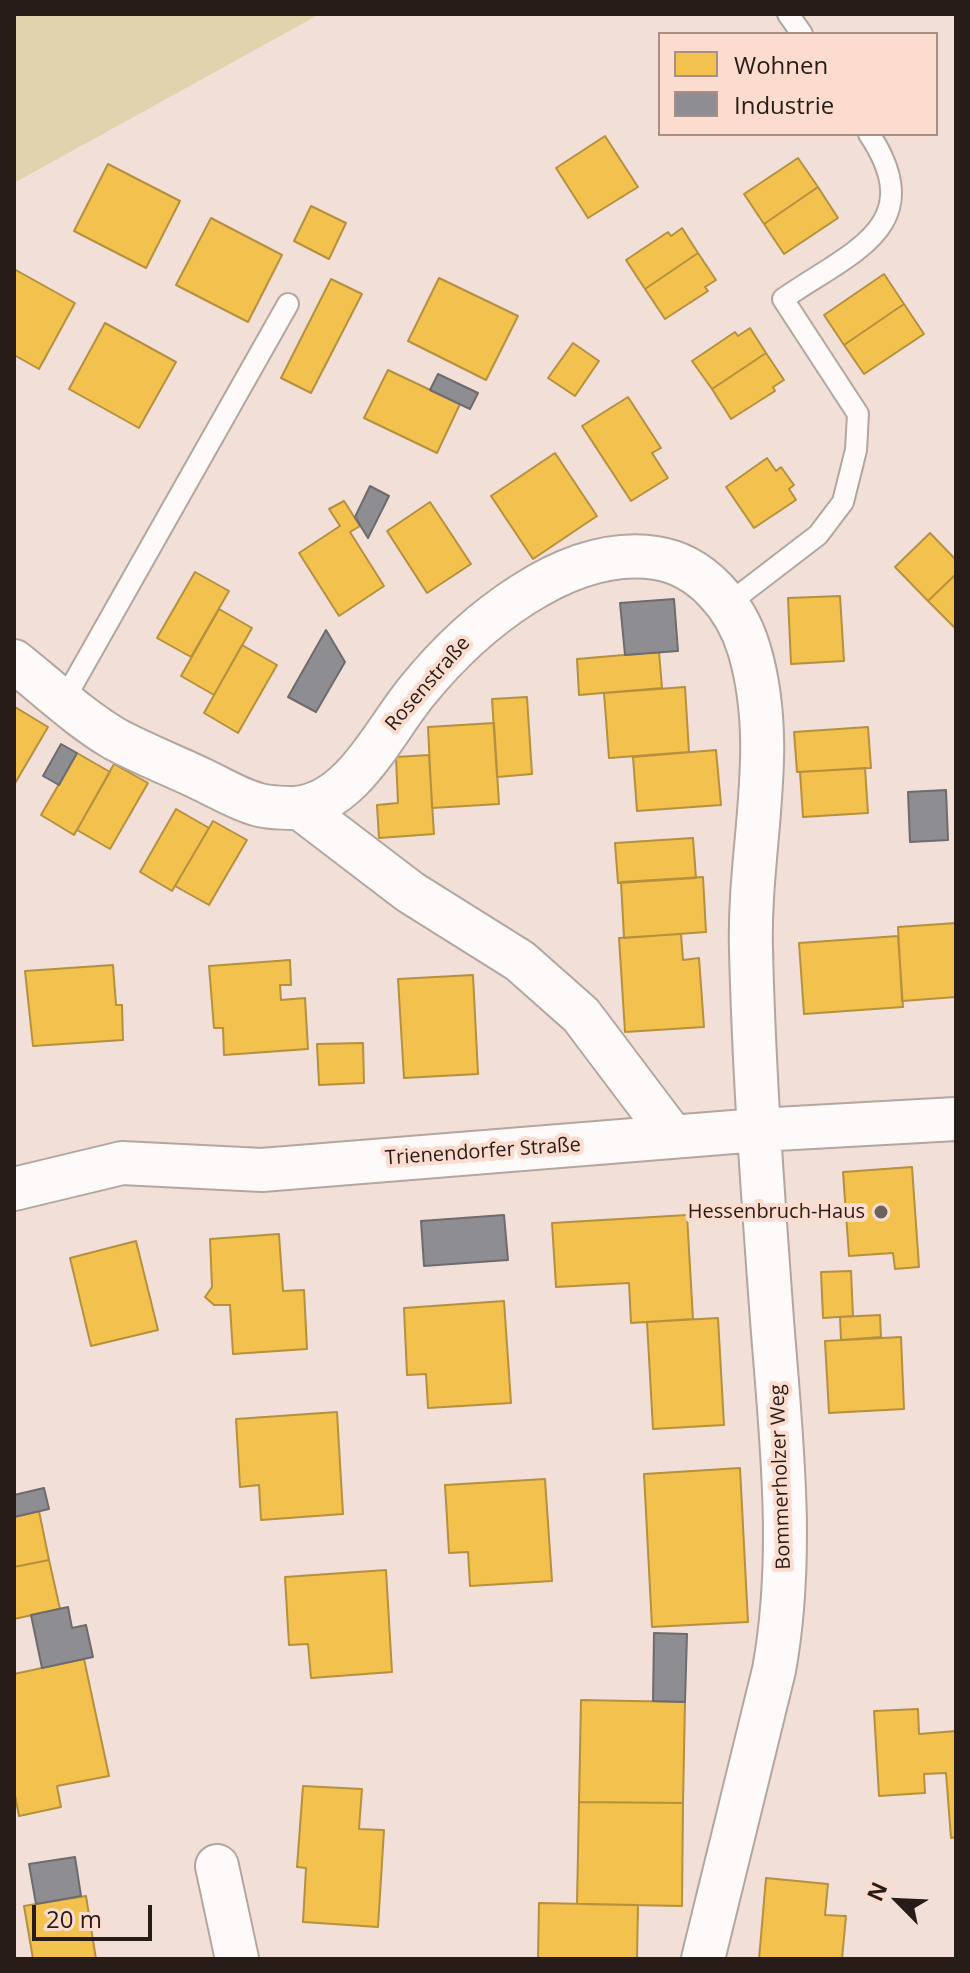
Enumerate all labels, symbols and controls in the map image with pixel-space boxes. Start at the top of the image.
legend [658,32,938,136]
text: Wohnen [734,48,828,81]
text: Industrie [734,88,834,121]
street label: Rosenstraße [381,632,475,736]
street label: Trienendorfer Straße [384,1133,582,1171]
place label: Hessenbruch-Haus [688,1200,865,1224]
marker: Hessenbruch-Haus [872,1203,890,1221]
street label: Bommerholzer Weg [766,1384,796,1570]
north arrow [858,1861,938,1941]
text: N [859,1877,893,1906]
scale bar [36,1889,156,1939]
text: 20 m [46,1902,102,1935]

